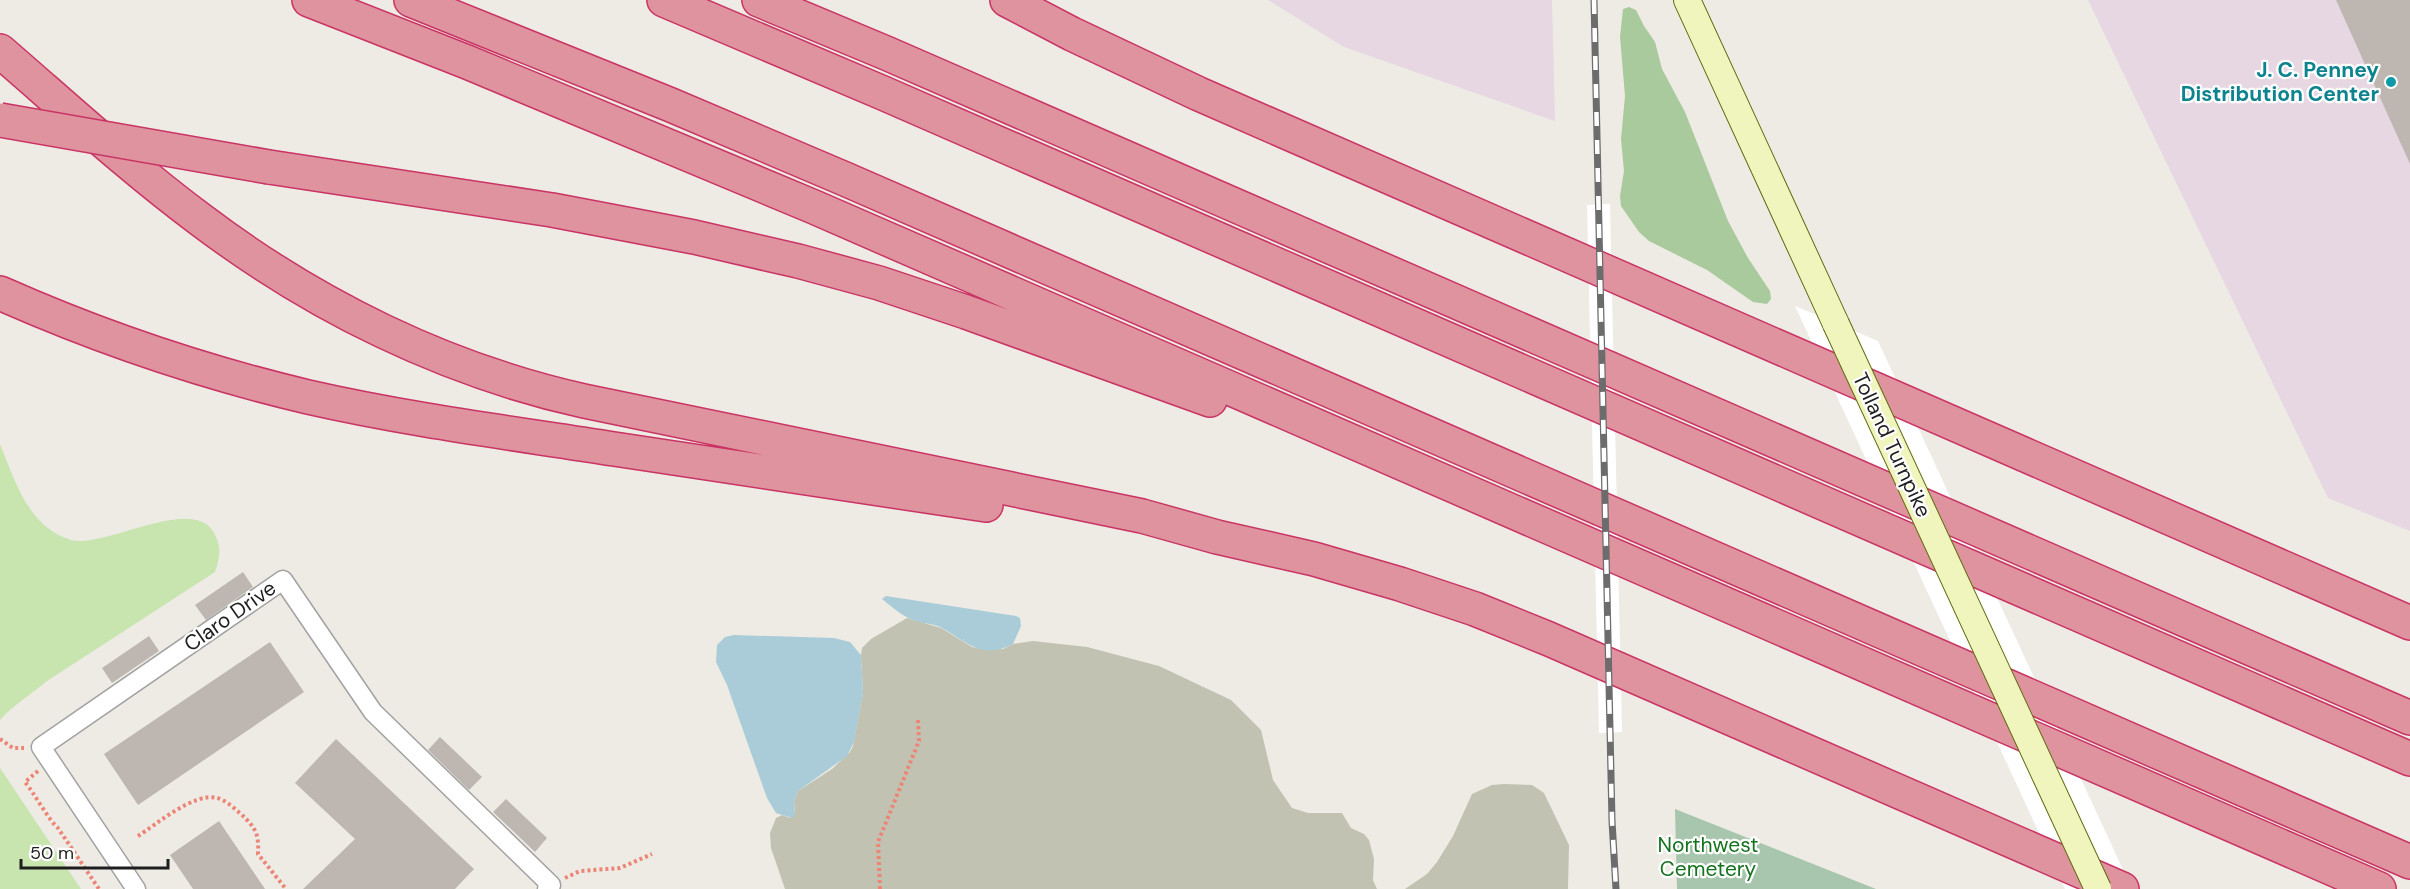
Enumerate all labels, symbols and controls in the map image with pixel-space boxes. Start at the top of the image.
place label: J. C. Penney Distribution Center [2181,56,2379,108]
marker: J. C. Penney Distribution Center [2384,75,2398,89]
street label: Tolland Turnpike [1846,368,1938,522]
street label: Claro Drive [178,574,282,658]
park label: Northwest Cemetery [1658,831,1758,883]
scale bar [21,832,168,870]
text: 50 m [30,841,74,865]

